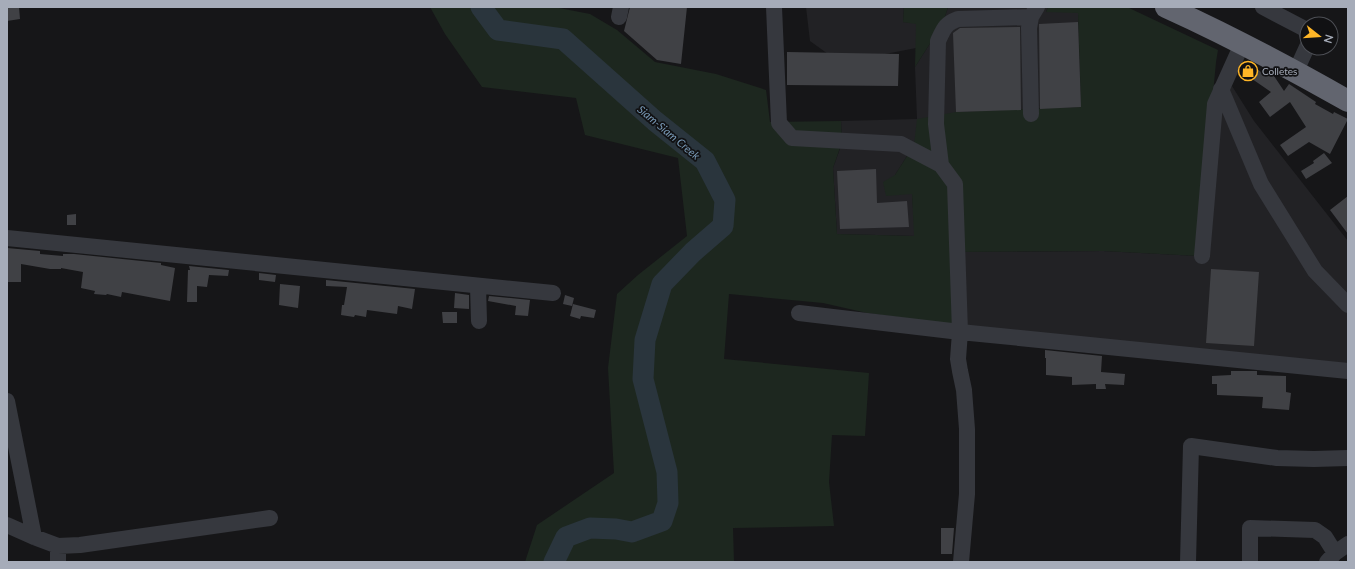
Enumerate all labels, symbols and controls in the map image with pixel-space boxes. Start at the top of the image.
north arrow [1299,16,1339,56]
text: N [1322,33,1336,45]
shop icon: Colletes [1237,60,1259,82]
place label: Colletes [1262,65,1297,77]
water label: Siam-Siam Creek [635,102,703,162]

